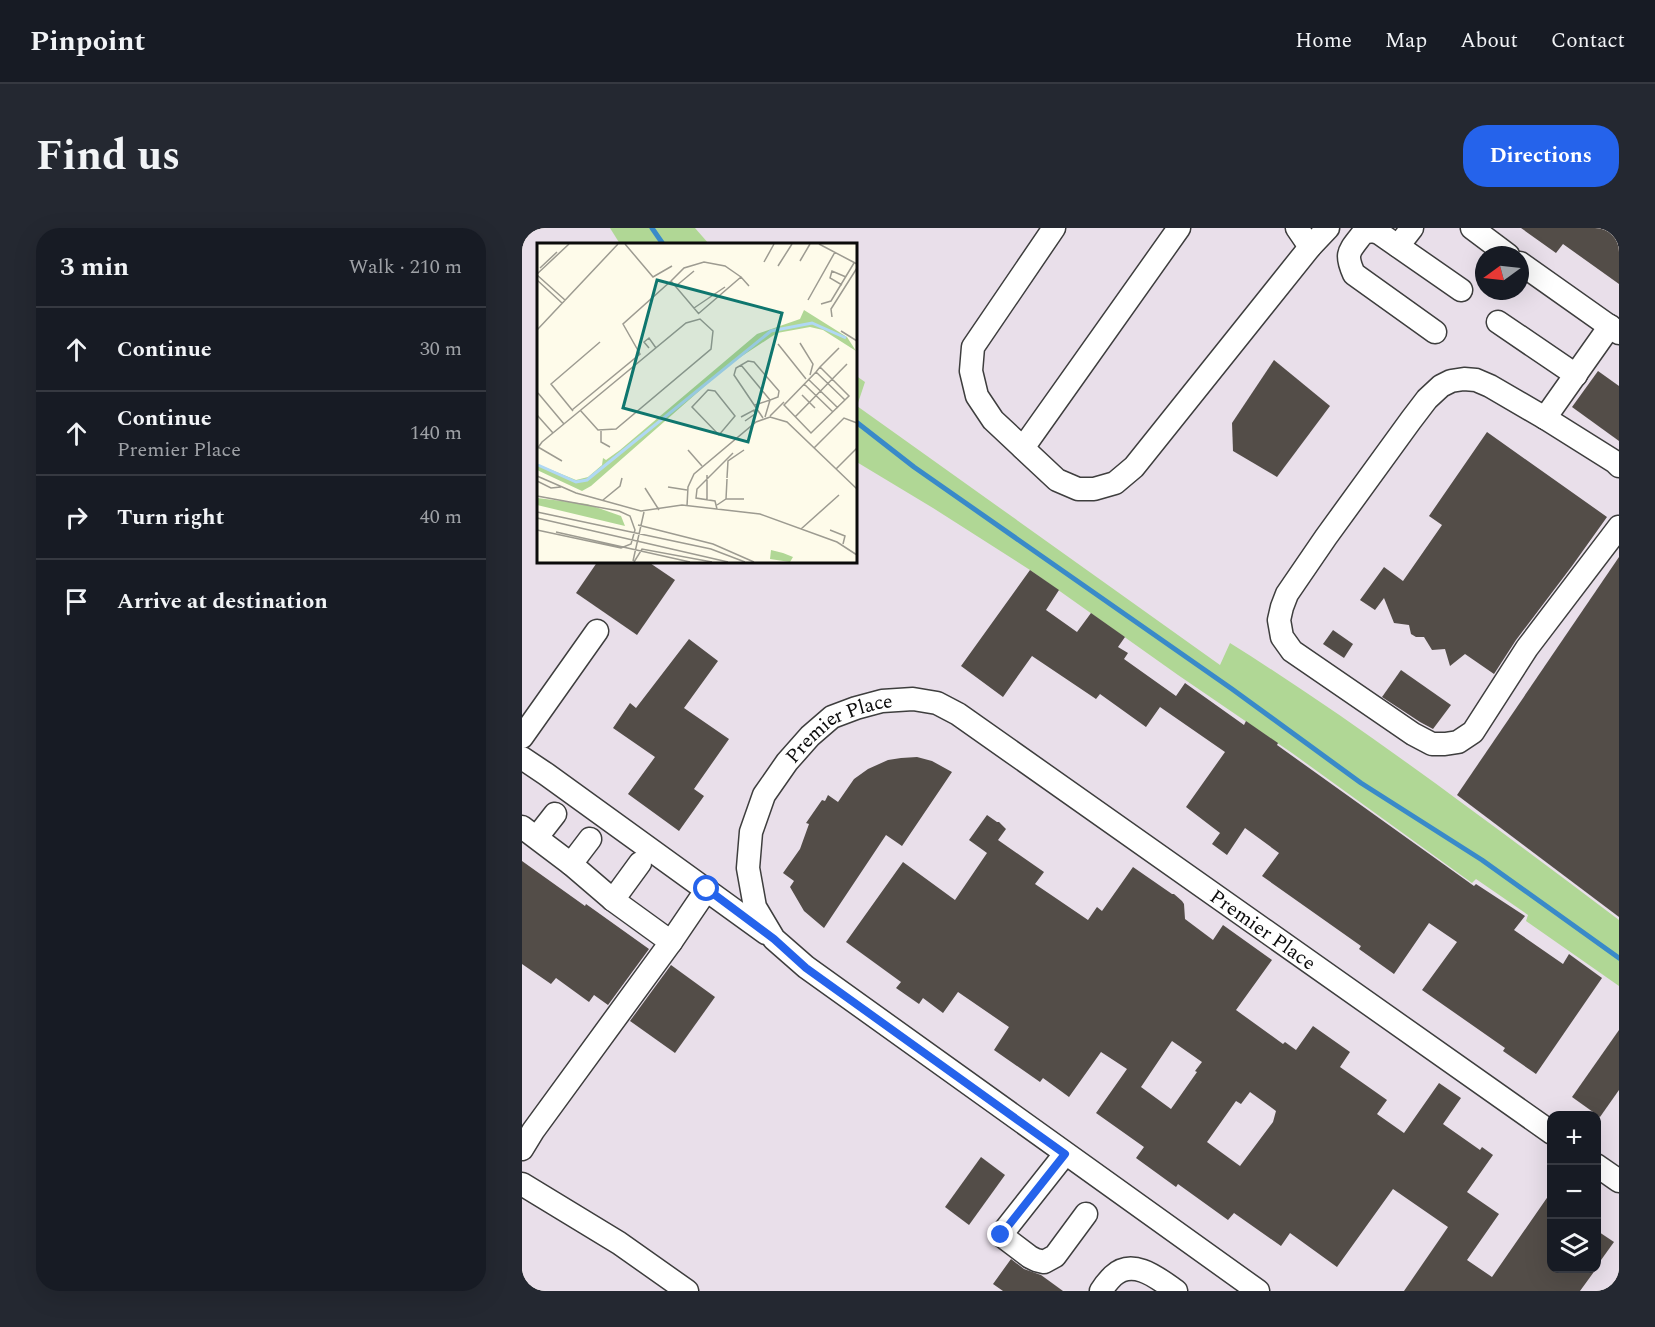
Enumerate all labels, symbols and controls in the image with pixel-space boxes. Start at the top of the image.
text: Pinpoint [30,20,145,63]
text: Home [1295,25,1352,57]
text: Map [1385,25,1427,57]
text: About [1460,25,1518,57]
text: Contact [1551,25,1625,57]
text: Find us [36,125,180,188]
button: Directions [1463,125,1619,187]
inset map [537,243,856,562]
north arrow [1475,246,1529,300]
text: 3 min [60,247,129,287]
text: Walk · 210 m [349,252,462,282]
icon: ahead [60,333,93,366]
text: Continue [117,333,212,366]
text: 30 m [420,334,462,364]
text: Continue [117,402,212,435]
icon: ahead [60,417,93,450]
text: 140 m [410,418,462,448]
text: Premier Place [117,435,241,465]
icon: right [60,501,93,534]
text: Turn right [117,501,224,534]
text: 40 m [420,502,462,532]
icon: arrive [60,585,93,618]
text: Arrive at destination [117,585,328,618]
street label: Premier Place [778,686,894,770]
route start [693,875,719,901]
street label: Premier Place [1203,882,1322,978]
map controls [1547,1111,1601,1273]
button: + [1547,1111,1601,1165]
button: − [1547,1165,1601,1219]
button: layers [1547,1219,1601,1273]
route end [987,1221,1013,1247]

